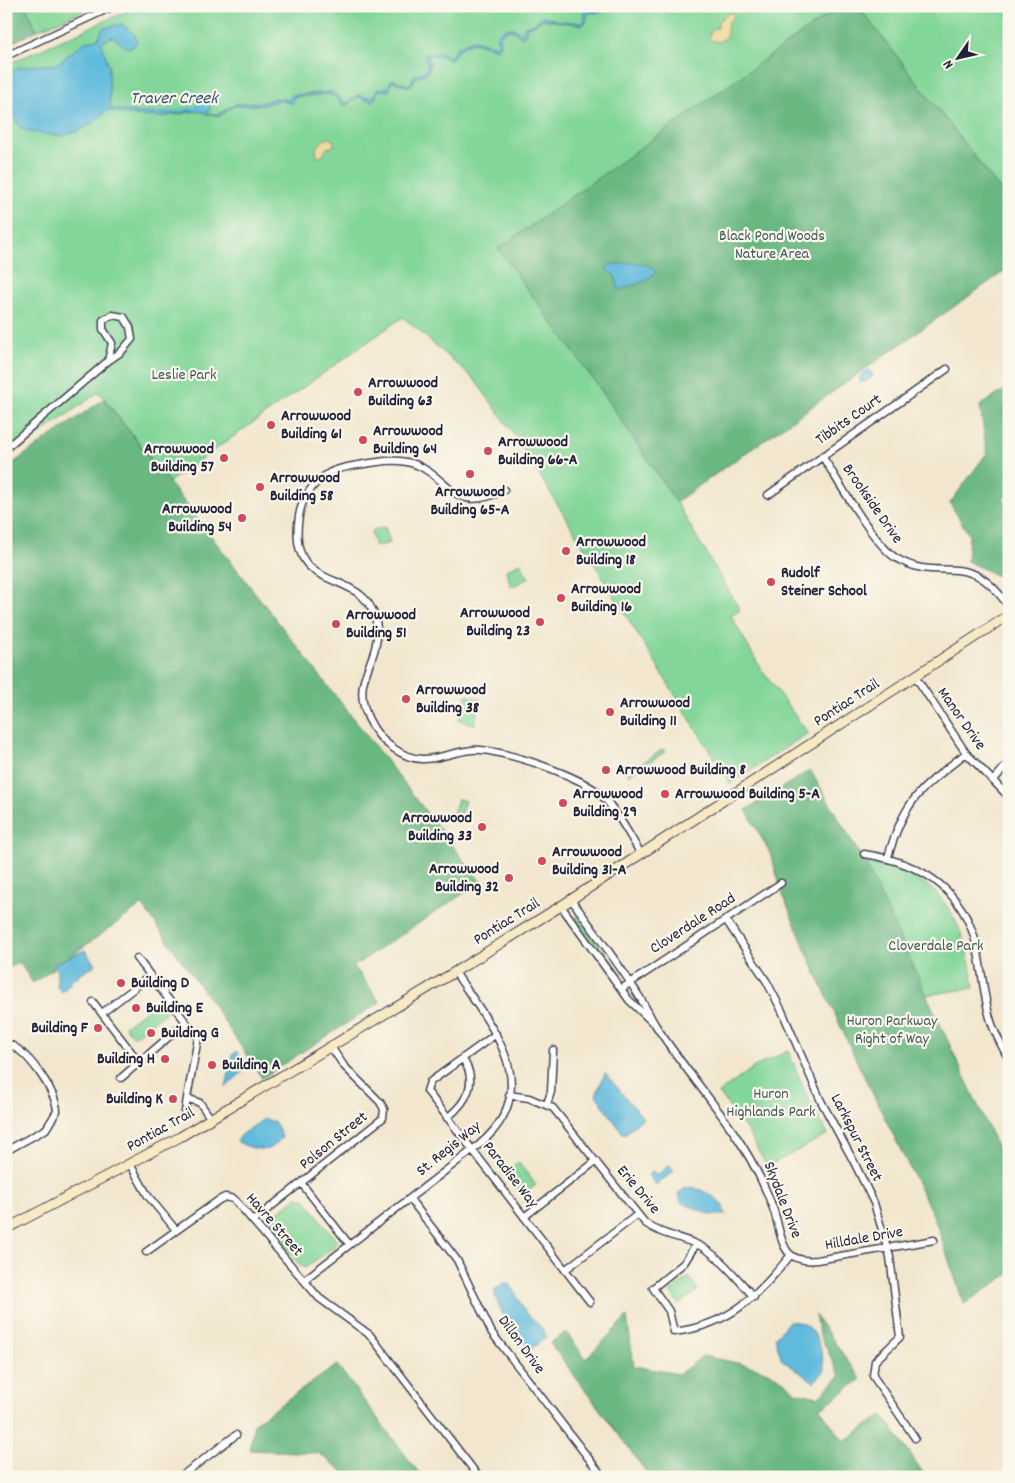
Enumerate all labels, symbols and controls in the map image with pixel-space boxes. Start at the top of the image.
north arrow [932,32,982,82]
text: N [939,56,959,73]
water label: Traver Creek [130,87,219,112]
park label: Black Pond Woods Nature Area [719,225,825,266]
park label: Leslie Park [151,364,217,387]
place label: Arrowwood Building 63 [368,372,438,413]
marker: Arrowwood Building 63 [352,386,364,398]
street label: Tibbits Court [811,389,887,451]
place label: Arrowwood Building 61 [281,405,351,446]
marker: Arrowwood Building 61 [265,419,277,431]
place label: Arrowwood Building 64 [373,420,443,461]
place label: Arrowwood Building 66-A [498,431,578,472]
marker: Arrowwood Building 64 [357,434,369,446]
place label: Arrowwood Building 57 [144,438,214,479]
marker: Arrowwood Building 66-A [482,445,494,457]
marker: Arrowwood Building 57 [218,452,230,464]
street label: Brookside Drive [836,459,908,549]
place label: Arrowwood Building 58 [270,467,340,508]
marker: Arrowwood Building 65-A [464,468,476,480]
marker: Arrowwood Building 58 [254,481,266,493]
place label: Arrowwood Building 65-A [430,481,510,522]
place label: Arrowwood Building 54 [162,498,232,539]
marker: Arrowwood Building 54 [236,512,248,524]
place label: Arrowwood Building 18 [576,531,646,572]
marker: Arrowwood Building 18 [560,545,572,557]
place label: Rudolf Steiner School [781,562,867,603]
marker: Rudolf Steiner School [765,576,777,588]
place label: Arrowwood Building 16 [571,578,641,619]
marker: Arrowwood Building 16 [555,592,567,604]
place label: Arrowwood Building 23 [460,602,530,643]
place label: Arrowwood Building 51 [346,604,416,645]
marker: Arrowwood Building 23 [534,616,546,628]
marker: Arrowwood Building 51 [330,618,342,630]
street label: Pontiac Trail [809,673,885,733]
place label: Arrowwood Building 38 [416,679,486,720]
street label: Manor Drive [931,683,991,755]
place label: Arrowwood Building 11 [620,692,690,733]
marker: Arrowwood Building 38 [400,693,412,705]
marker: Arrowwood Building 11 [604,706,616,718]
place label: Arrowwood Building 8 [616,759,746,782]
marker: Arrowwood Building 8 [600,764,612,776]
place label: Arrowwood Building 29 [573,783,643,824]
place label: Arrowwood Building 5-A [675,783,820,806]
marker: Arrowwood Building 5-A [659,788,671,800]
marker: Arrowwood Building 29 [557,797,569,809]
place label: Arrowwood Building 33 [402,807,472,848]
marker: Arrowwood Building 33 [476,821,488,833]
place label: Arrowwood Building 31-A [552,841,627,882]
marker: Arrowwood Building 31-A [536,855,548,867]
place label: Arrowwood Building 32 [429,858,499,899]
marker: Arrowwood Building 32 [503,872,515,884]
street label: Cloverdale Road [646,888,740,960]
street label: Pontiac Trail [469,892,545,952]
park label: Cloverdale Park [888,935,984,958]
place label: Building D [131,972,190,995]
marker: Building D [115,977,127,989]
place label: Building E [146,997,204,1020]
marker: Building E [130,1002,142,1014]
park label: Huron Parkway Right of Way [847,1010,938,1051]
place label: Building F [31,1017,89,1040]
marker: Building F [92,1022,104,1034]
place label: Building G [161,1022,219,1045]
marker: Building G [145,1027,157,1039]
place label: Building H [97,1048,155,1071]
marker: Building H [159,1053,171,1065]
place label: Building A [222,1054,281,1077]
marker: Building A [206,1059,218,1071]
park label: Huron Highlands Park [726,1083,816,1124]
place label: Building K [106,1088,164,1111]
street label: Larkspur Street [824,1090,888,1186]
marker: Building K [167,1093,179,1105]
street label: Pontiac Trail [123,1102,199,1158]
street label: Polson Street [295,1106,373,1176]
street label: St. Regis Way [412,1115,487,1182]
street label: Paradise Way [477,1137,544,1214]
street label: Skydale Drive [757,1158,807,1242]
street label: Erie Drive [611,1161,665,1219]
street label: Havre Street [240,1188,308,1262]
street label: Hilldale Drive [823,1221,905,1257]
street label: Dillon Drive [492,1311,550,1379]

